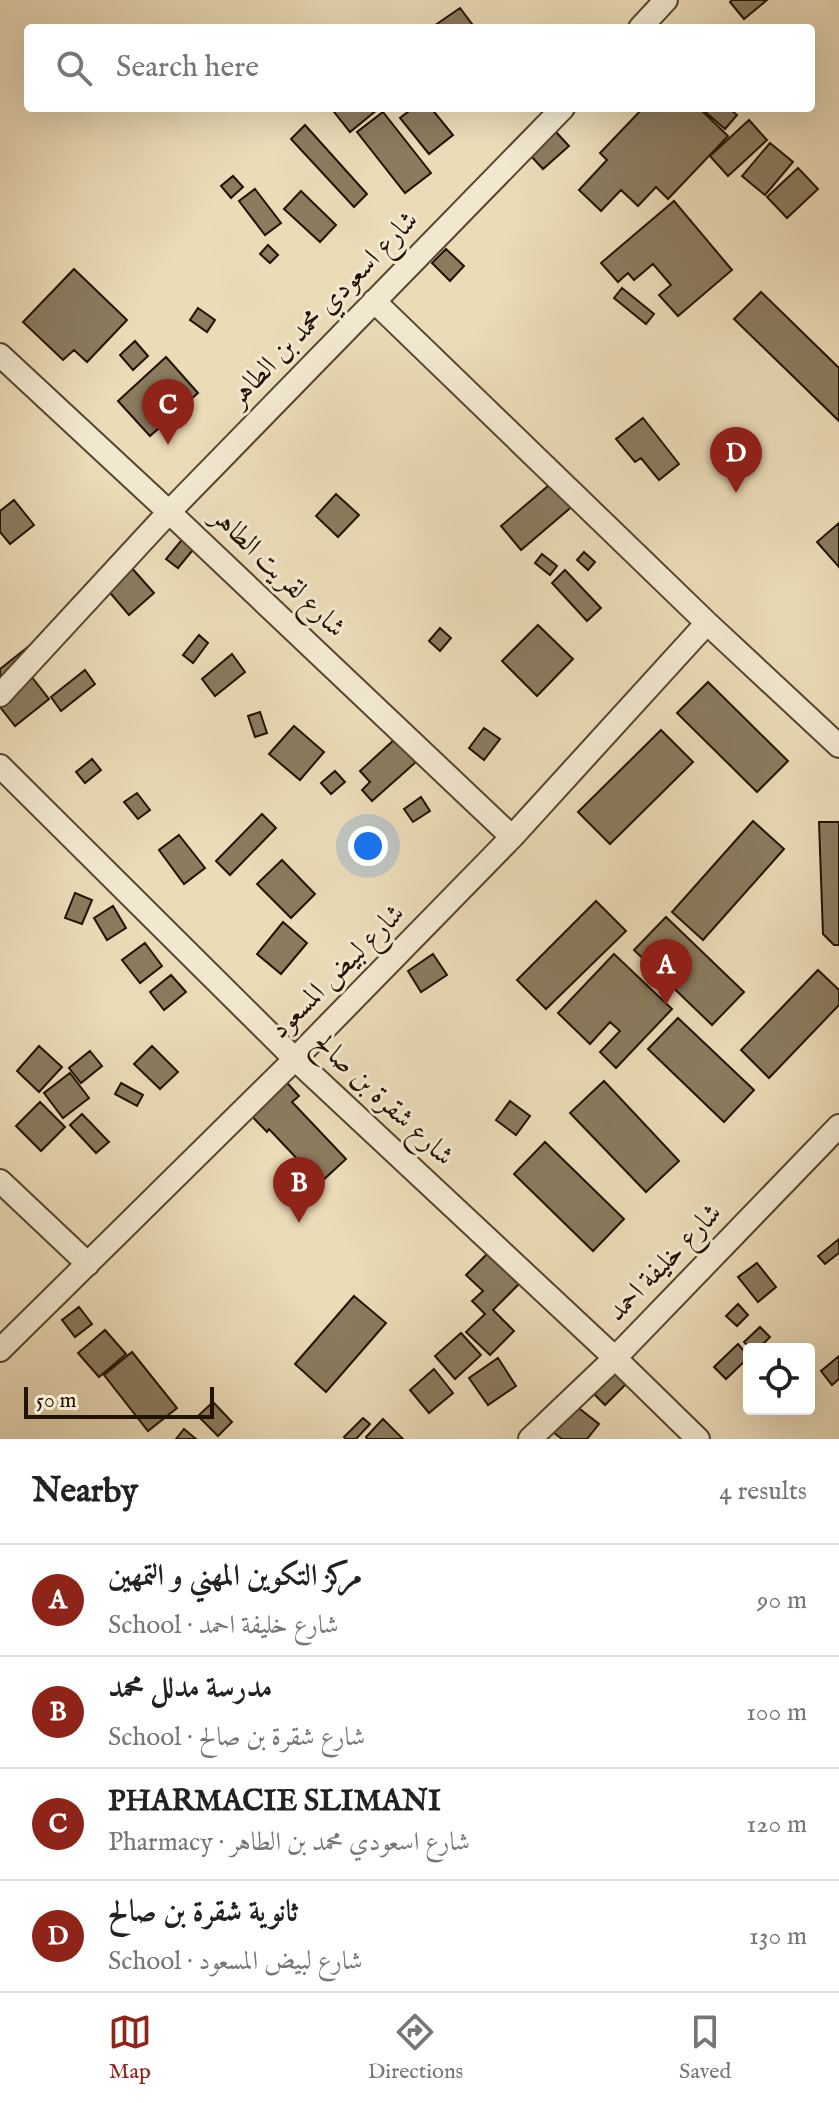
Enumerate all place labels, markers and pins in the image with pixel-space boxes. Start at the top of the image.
pin: C [142,379,194,445]
pin: D [710,427,762,493]
pin: A [640,939,692,1005]
pin: B [273,1157,325,1223]

